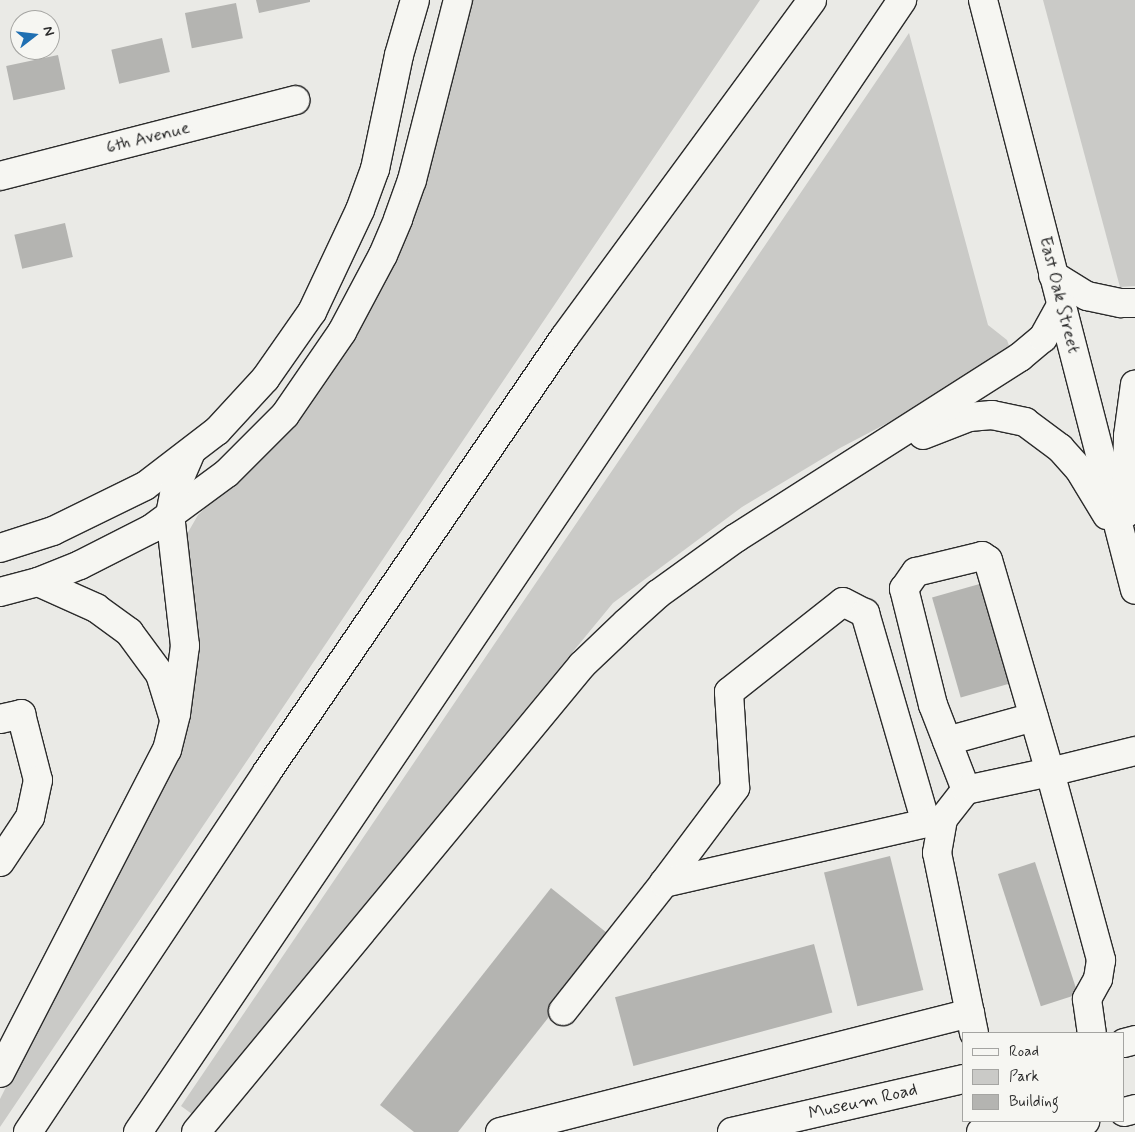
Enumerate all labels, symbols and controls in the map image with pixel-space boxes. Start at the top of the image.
north arrow [10,10,60,60]
text: N [39,24,58,38]
street label: 6th Avenue [104,117,192,159]
street label: East Oak Street [1034,233,1084,357]
legend [962,1032,1125,1122]
text: Road [1009,1042,1039,1062]
text: Park [1009,1067,1039,1087]
street label: Museum Road [807,1079,919,1125]
text: Building [1009,1092,1059,1112]

